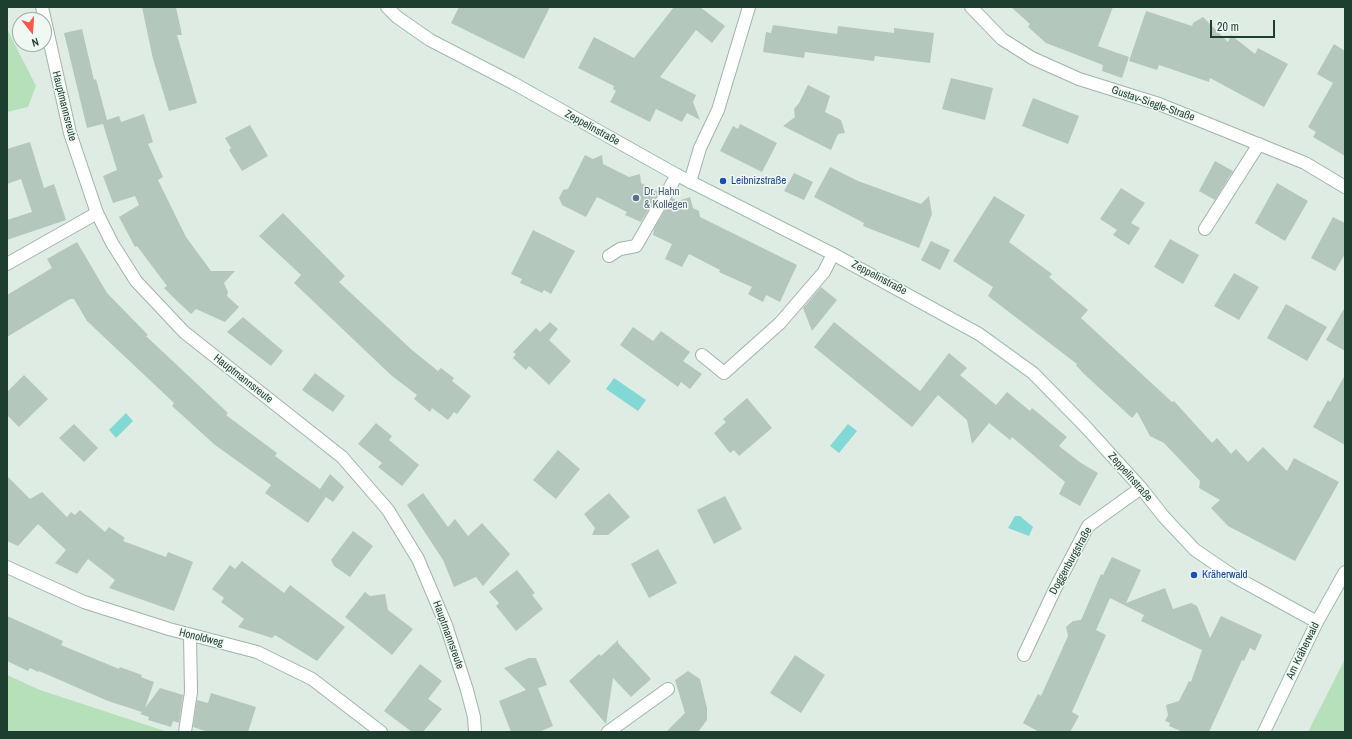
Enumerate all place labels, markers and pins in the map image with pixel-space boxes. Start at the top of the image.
place label: Leibnizstraße [731,174,786,188]
marker: Leibnizstraße [718,176,728,186]
place label: Dr. Hahn & Kollegen [644,185,688,211]
marker: Dr. Hahn & Kollegen [631,193,641,203]
place label: Kräherwald [1202,568,1248,582]
marker: Kräherwald [1189,570,1199,580]

